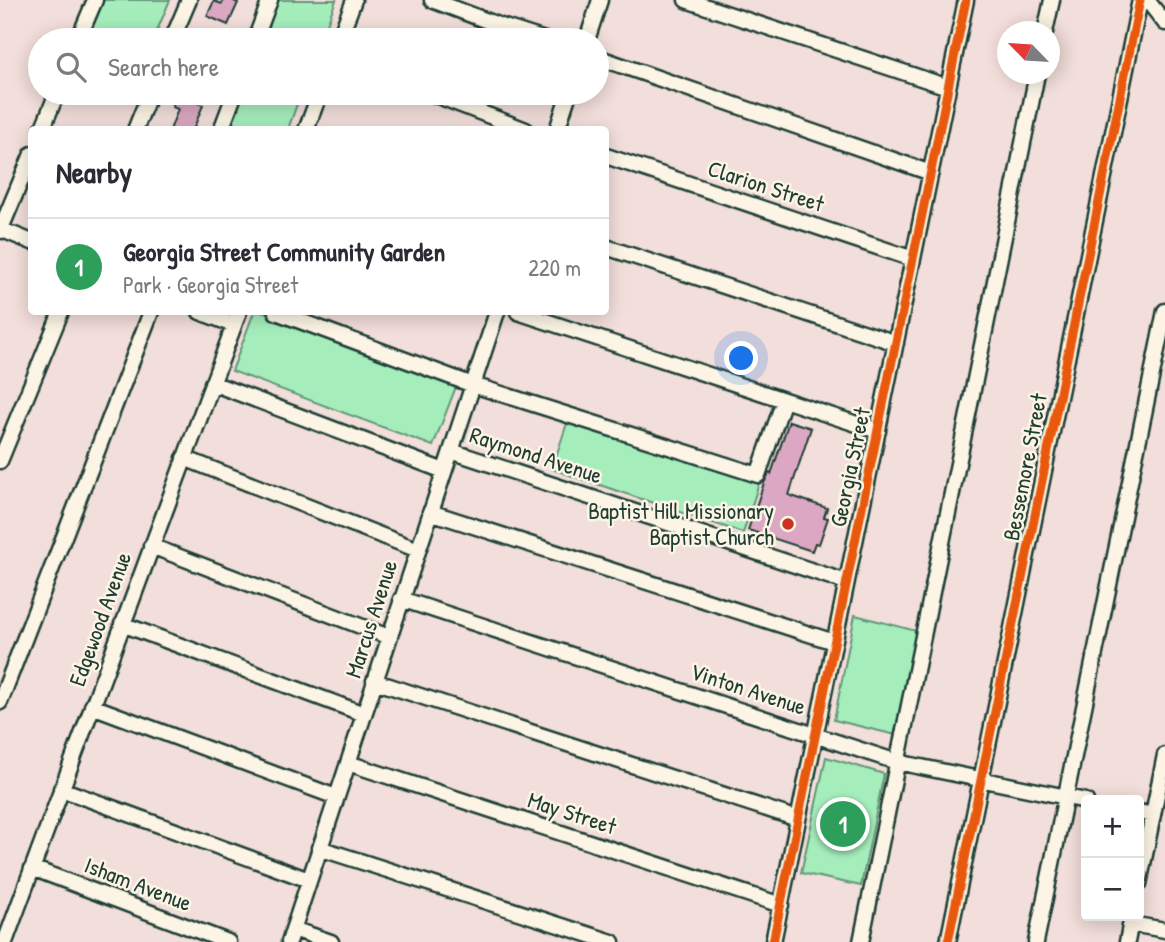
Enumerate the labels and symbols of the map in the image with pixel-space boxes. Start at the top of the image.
north arrow [997,21,1060,84]
street label: Clarion Street [704,152,829,219]
your location [724,341,758,375]
street label: Bessemore Street [995,390,1054,543]
street label: Georgia Street [822,403,878,530]
street label: Raymond Avenue [466,419,606,490]
place label: Baptist Hill Missionary Baptist Church [588,495,774,552]
marker: Baptist Hill Missionary Baptist Church [780,516,796,532]
street label: Edgewood Avenue [61,548,138,690]
street label: Marcus Avenue [337,556,404,682]
street label: Vinton Avenue [686,655,810,722]
street label: May Street [524,784,621,842]
pin: 1 [820,798,866,850]
street label: Isham Avenue [80,849,196,918]

